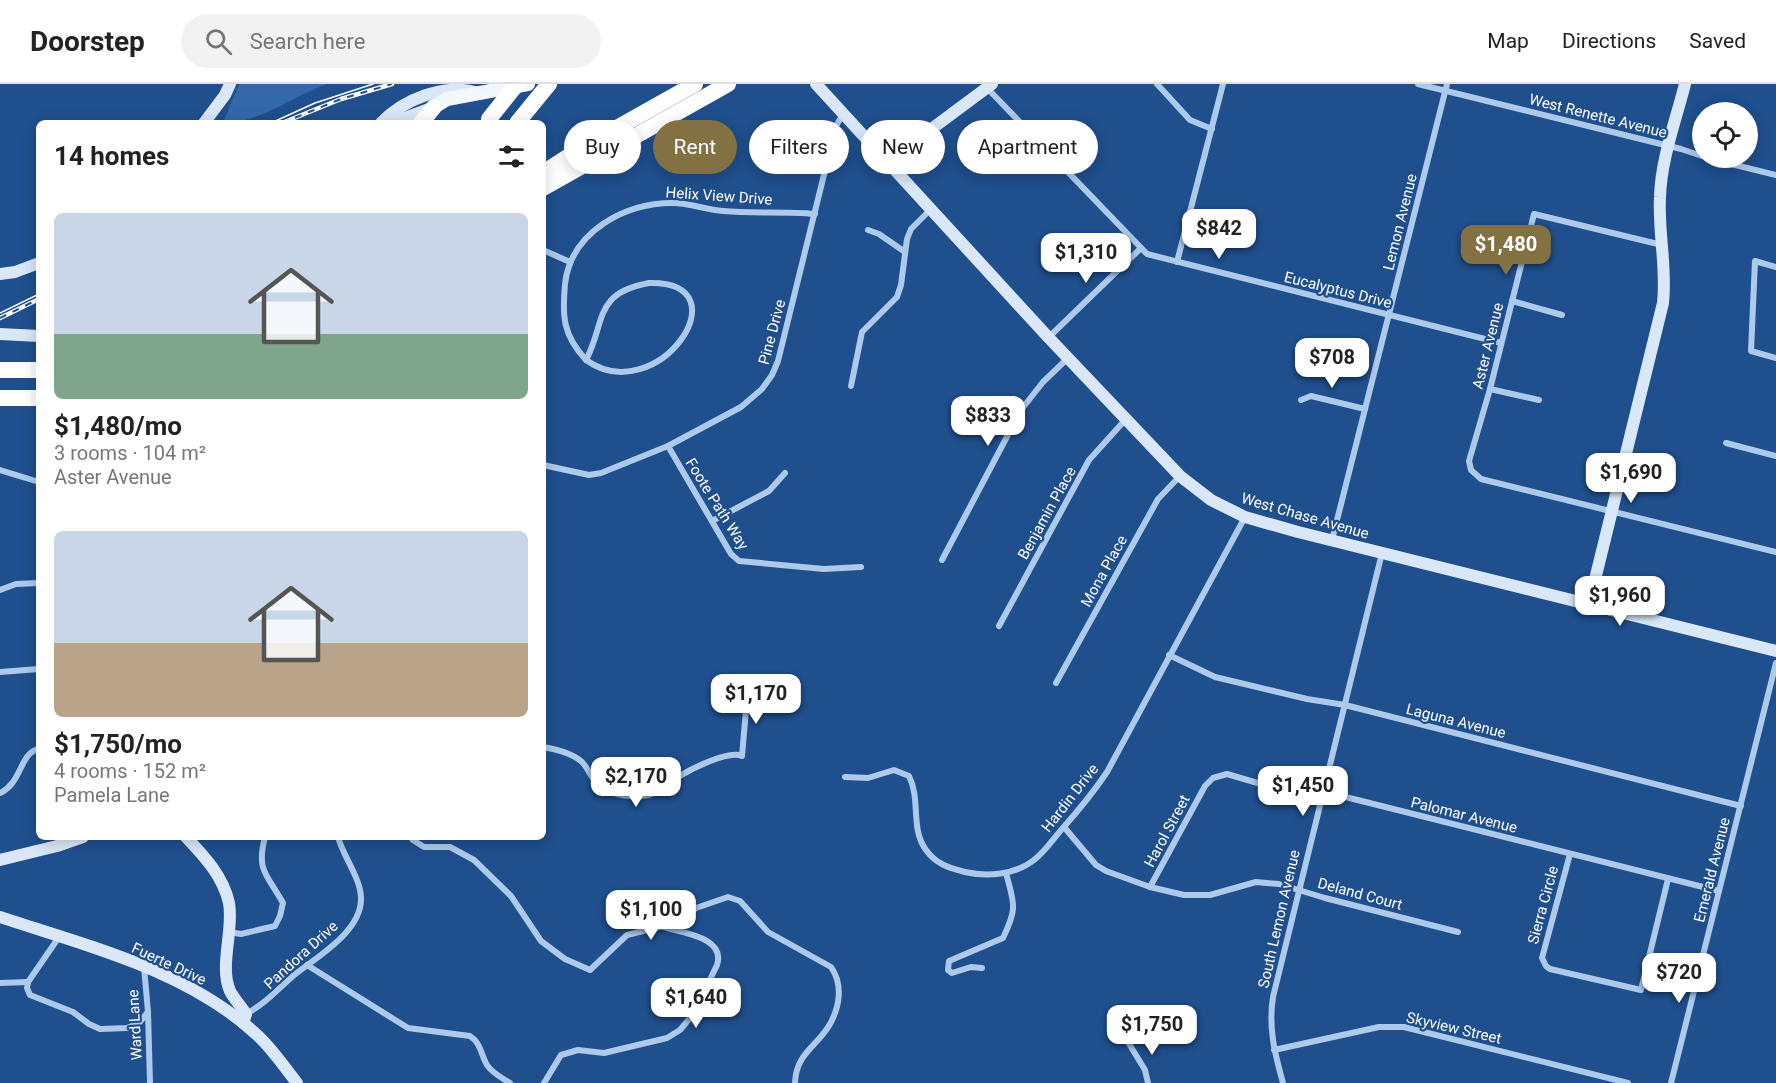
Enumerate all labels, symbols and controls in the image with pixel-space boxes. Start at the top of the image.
search box [181,14,601,68]
text: Doorstep [30,25,145,58]
icon: search [202,25,235,58]
text: Search here [250,29,366,54]
text: Map [1487,29,1529,53]
text: Directions [1562,29,1656,53]
text: Saved [1689,29,1746,53]
street label: West Renette Avenue [1527,90,1669,142]
map controls [1692,102,1758,168]
button: locate [1692,102,1758,168]
chip: Buy [564,120,641,174]
chip: Rent [653,120,737,174]
chip: Filters [749,120,849,174]
chip: New [861,120,945,174]
chip: Apartment [957,120,1098,174]
icon: filters [495,140,528,173]
text: 14 homes [54,141,169,171]
street label: Lemon Avenue [1379,172,1421,272]
street label: Helix View Drive [665,183,773,209]
pin: $842 [1183,209,1255,260]
text: $842 [1196,216,1242,240]
pin: $1,480 [1457,225,1555,276]
text: $1,480 [1475,232,1537,256]
pin: $1,310 [1037,233,1135,284]
text: $1,310 [1055,240,1117,264]
icon: home [237,252,345,360]
street label: Eucalyptus Drive [1282,268,1394,312]
street label: Pine Drive [755,297,789,367]
street label: Aster Avenue [1469,301,1507,391]
pin: $708 [1296,338,1368,389]
text: $708 [1309,345,1355,369]
pin: $833 [952,396,1024,447]
text: $833 [965,403,1011,427]
text: $1,480/mo [54,411,182,441]
text: 3 rooms · 104 m² [54,441,206,465]
pin: $1,690 [1582,453,1680,504]
street label: Foote Path Way [682,455,752,553]
text: $1,690 [1600,460,1662,484]
street label: Benjamin Place [1014,463,1080,563]
text: Aster Avenue [54,465,172,489]
street label: West Chase Avenue [1239,489,1371,543]
street label: Mona Place [1077,532,1131,610]
icon: home [237,570,345,678]
pin: $1,960 [1571,576,1669,627]
text: $1,960 [1589,583,1651,607]
pin: $1,170 [707,674,805,725]
text: $1,170 [725,681,787,705]
street label: Laguna Avenue [1404,700,1508,742]
text: $1,750/mo [54,729,182,759]
pin: $2,170 [587,757,685,808]
text: 4 rooms · 152 m² [54,759,206,783]
street label: Hardin Drive [1038,760,1102,836]
text: $2,170 [605,764,667,788]
pin: $1,450 [1254,766,1352,817]
text: $1,450 [1272,773,1334,797]
text: Pamela Lane [54,783,170,807]
street label: Harol Street [1140,792,1194,870]
street label: Palomar Avenue [1409,793,1519,837]
street label: Emerald Avenue [1690,816,1734,924]
street label: South Lemon Avenue [1254,848,1304,990]
street label: Sierra Circle [1524,864,1562,946]
street label: Deland Court [1316,874,1404,914]
pin: $1,100 [602,890,700,941]
text: $1,100 [620,897,682,921]
street label: Pandora Drive [260,917,342,993]
street label: Fuerte Drive [129,939,209,989]
pin: $720 [1643,953,1715,1004]
text: $720 [1656,960,1702,984]
pin: $1,640 [647,978,745,1029]
text: $1,640 [665,985,727,1009]
street label: Ward Lane [124,989,146,1061]
pin: $1,750 [1103,1005,1201,1056]
street label: Skyview Street [1405,1008,1503,1048]
text: $1,750 [1121,1012,1183,1036]

